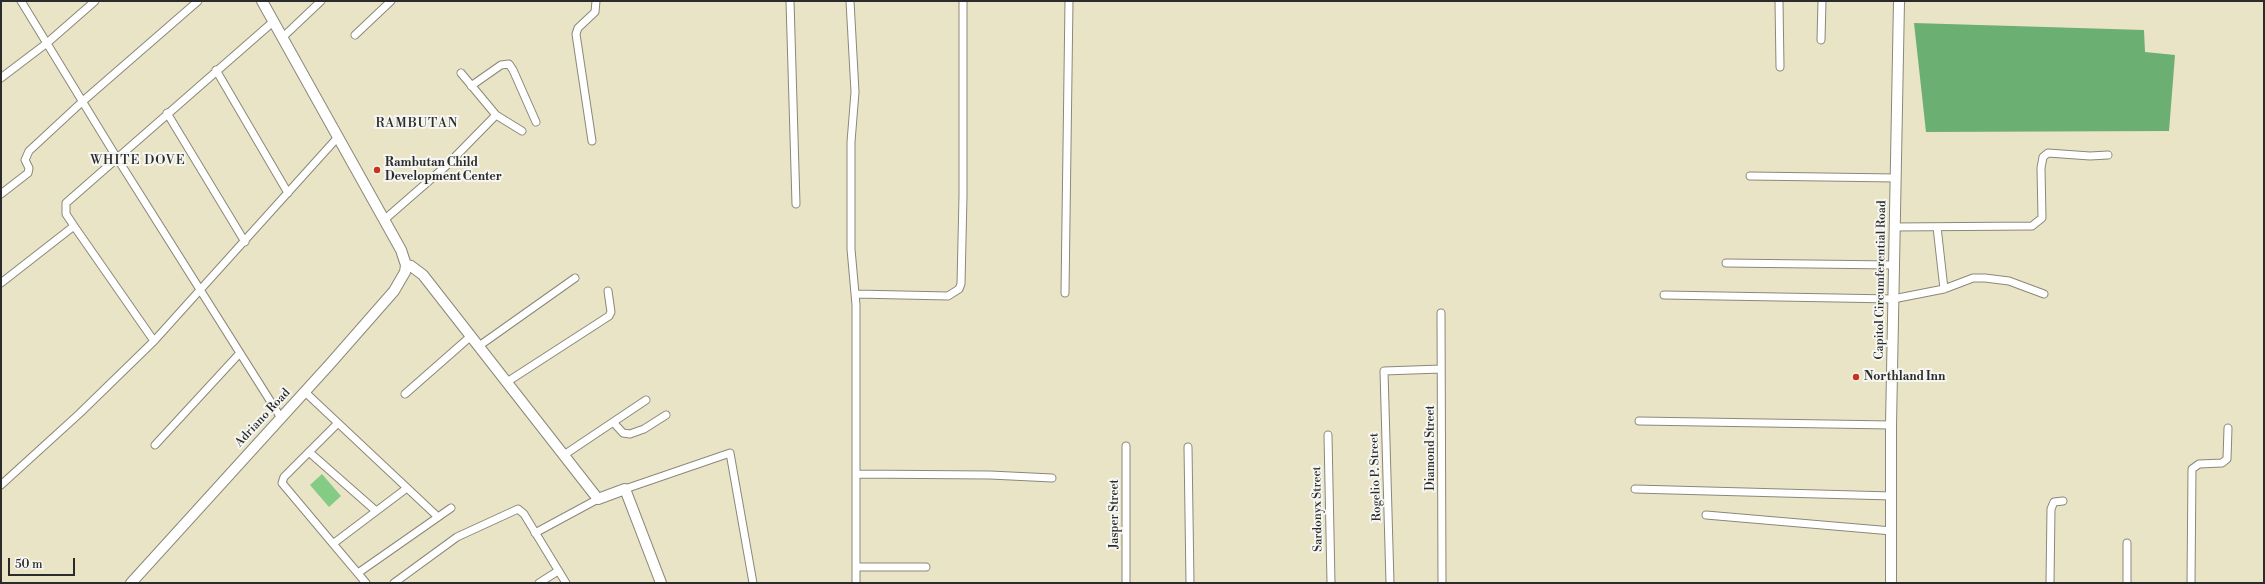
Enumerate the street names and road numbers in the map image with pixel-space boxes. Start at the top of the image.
street label: Capitol Circumferential Road [1872,200,1890,360]
street label: Adriano Road [232,386,294,450]
street label: Diamond Street [1424,405,1438,491]
street label: Rogelio P. Street [1367,433,1385,521]
street label: Sardonyx Street [1310,466,1326,552]
street label: Jasper Street [1108,479,1122,549]

